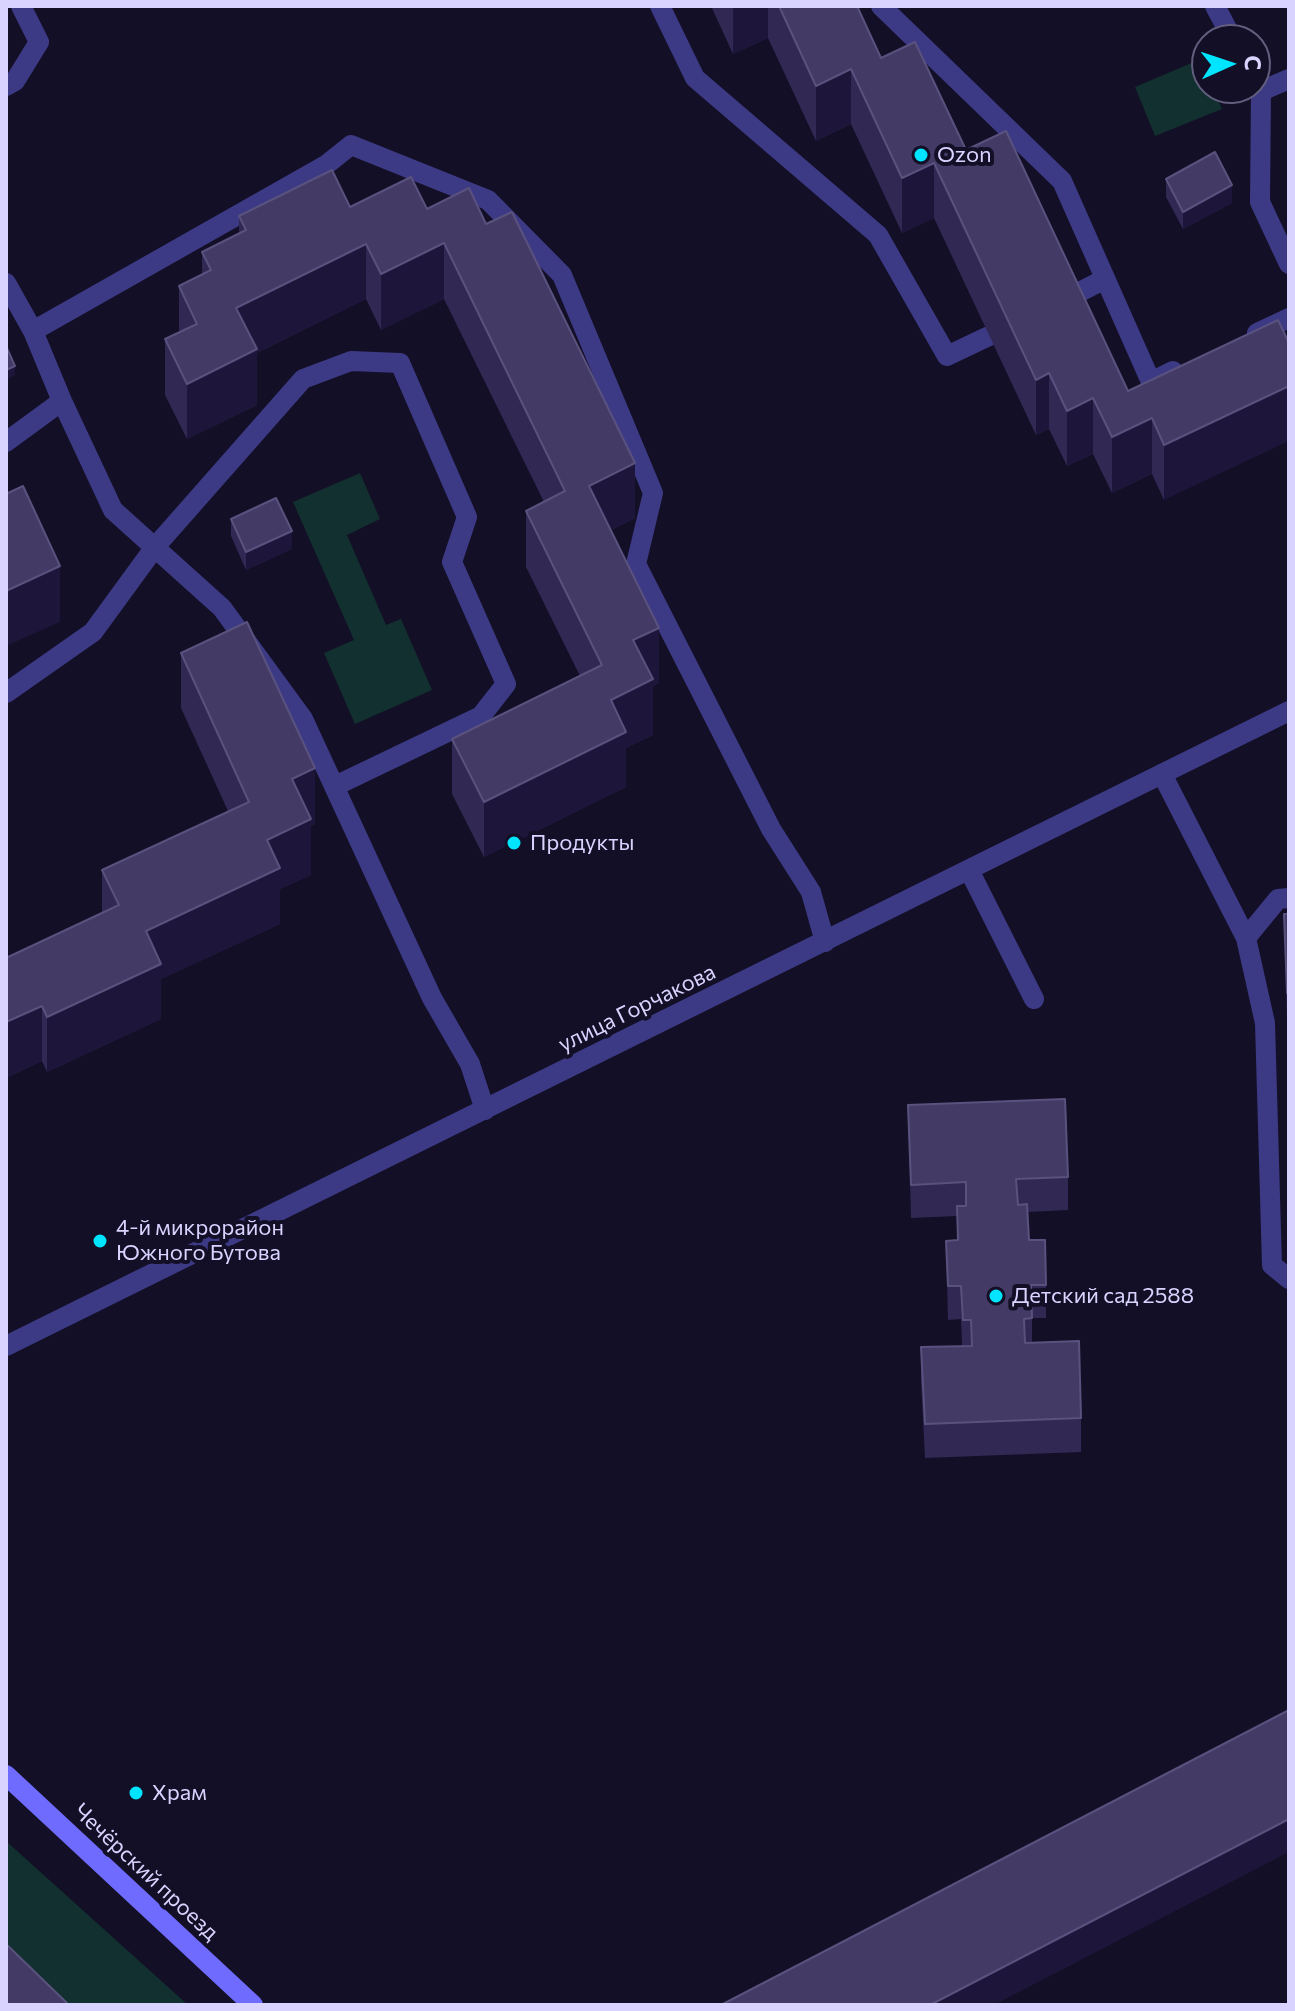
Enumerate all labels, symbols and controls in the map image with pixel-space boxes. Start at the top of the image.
north arrow [1191,24,1271,104]
text: С [1240,55,1267,71]
place label: Ozon [937,142,992,168]
marker: Ozon [912,146,930,164]
place label: Продукты [530,830,634,856]
marker: Продукты [505,834,523,852]
street label: улица Горчакова [554,958,720,1058]
place label: 4-й микрорайон Южного Бутова [116,1215,284,1266]
marker: 4-й микрорайон Южного Бутова [91,1232,109,1250]
place label: Детский сад 2588 [1012,1283,1194,1309]
marker: Детский сад 2588 [987,1287,1005,1305]
place label: Храм [152,1780,207,1806]
marker: Храм [127,1784,145,1802]
street label: Чечёрский проезд [68,1798,224,1946]

